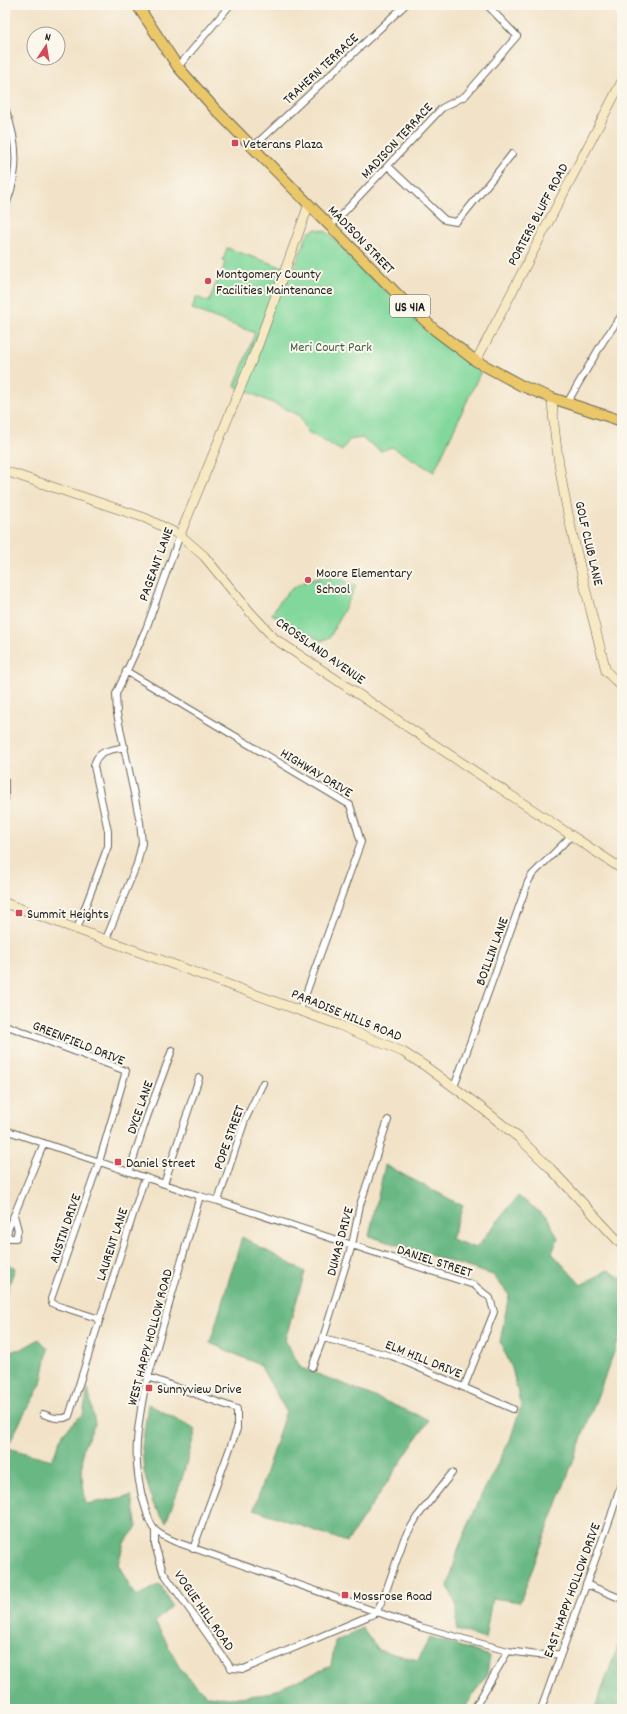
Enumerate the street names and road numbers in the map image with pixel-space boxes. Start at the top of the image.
street label: TRAHERN TERRACE [279,29,364,110]
street label: MADISON TERRACE [357,98,439,184]
street label: PORTERS BLUFF ROAD [503,160,574,270]
street label: MADISON STREET [323,202,399,280]
road number: US 41A [390,295,430,317]
street label: GOLF CLUB LANE [569,499,608,588]
street label: PAGEANT LANE [134,524,180,604]
street label: CROSSLAND AVENUE [271,613,369,690]
street label: HIGHWAY DRIVE [276,744,356,804]
street label: BOILLIN LANE [471,914,515,989]
street label: PARADISE HILLS ROAD [288,985,405,1047]
street label: GREENFIELD DRIVE [29,1016,128,1072]
street label: DYCE LANE [122,1078,160,1137]
street label: POPE STREET [209,1102,251,1173]
street label: AUSTIN DRIVE [45,1191,87,1266]
street label: DUMAS DRIVE [322,1204,360,1278]
street label: LAURENT LANE [92,1205,134,1284]
street label: DANIEL STREET [394,1240,475,1284]
street label: WEST HAPPY HOLLOW ROAD [123,1267,179,1408]
street label: ELM HILL DRIVE [382,1335,465,1385]
street label: EAST HAPPY HOLLOW DRIVE [539,1520,607,1661]
street label: VOGUE HILL ROAD [168,1567,239,1655]

